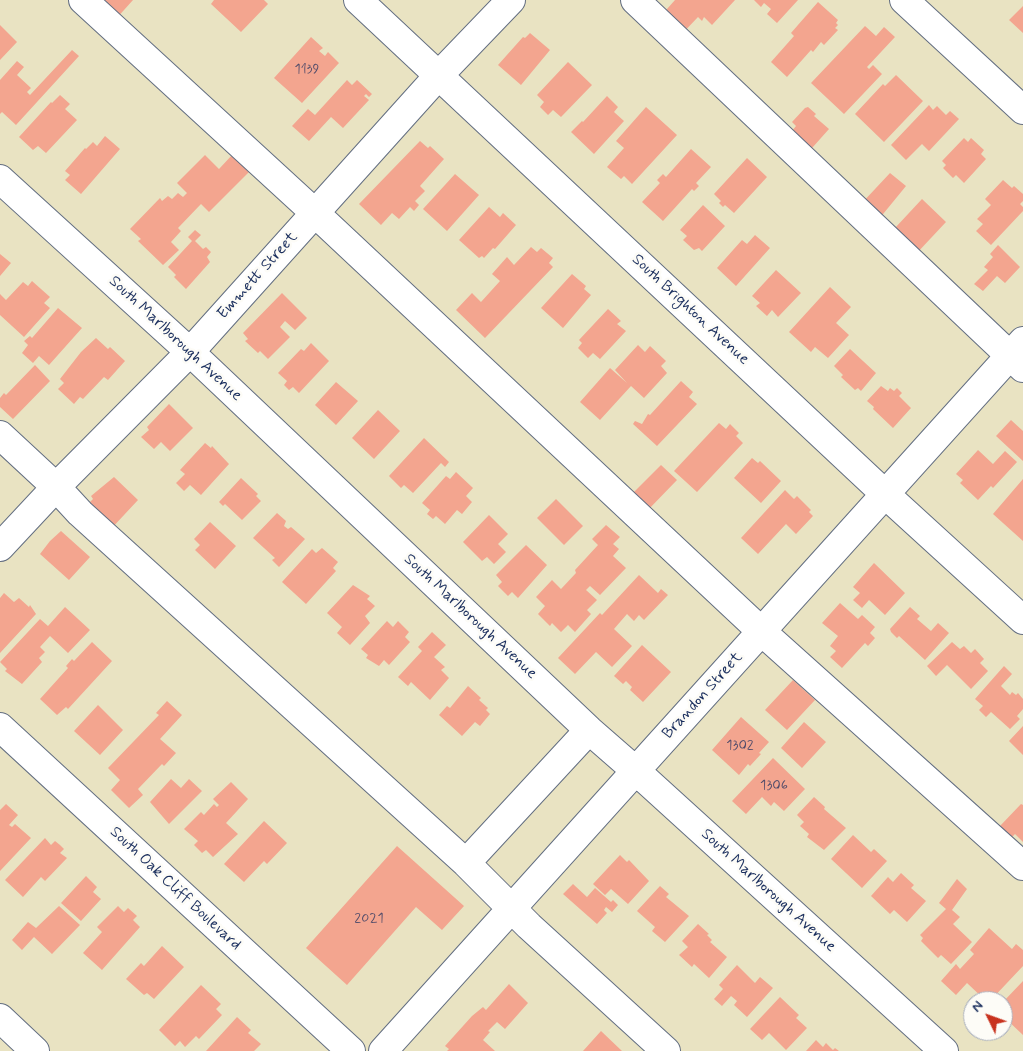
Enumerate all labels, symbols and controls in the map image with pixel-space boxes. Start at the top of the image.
house number: 1139 [295,62,319,78]
street label: Emmett Street [214,228,302,324]
street label: South Brighton Avenue [627,251,753,369]
street label: South Marlborough Avenue [104,272,246,406]
street label: South Marlborough Avenue [399,550,541,684]
street label: Brandon Street [659,649,747,743]
house number: 1302 [726,738,754,754]
house number: 1306 [760,778,788,794]
street label: South Oak Cliff Boulevard [105,823,245,955]
street label: South Marlborough Avenue [696,825,840,957]
house number: 2021 [354,911,384,927]
north arrow [963,991,1013,1041]
text: N [968,997,987,1016]

